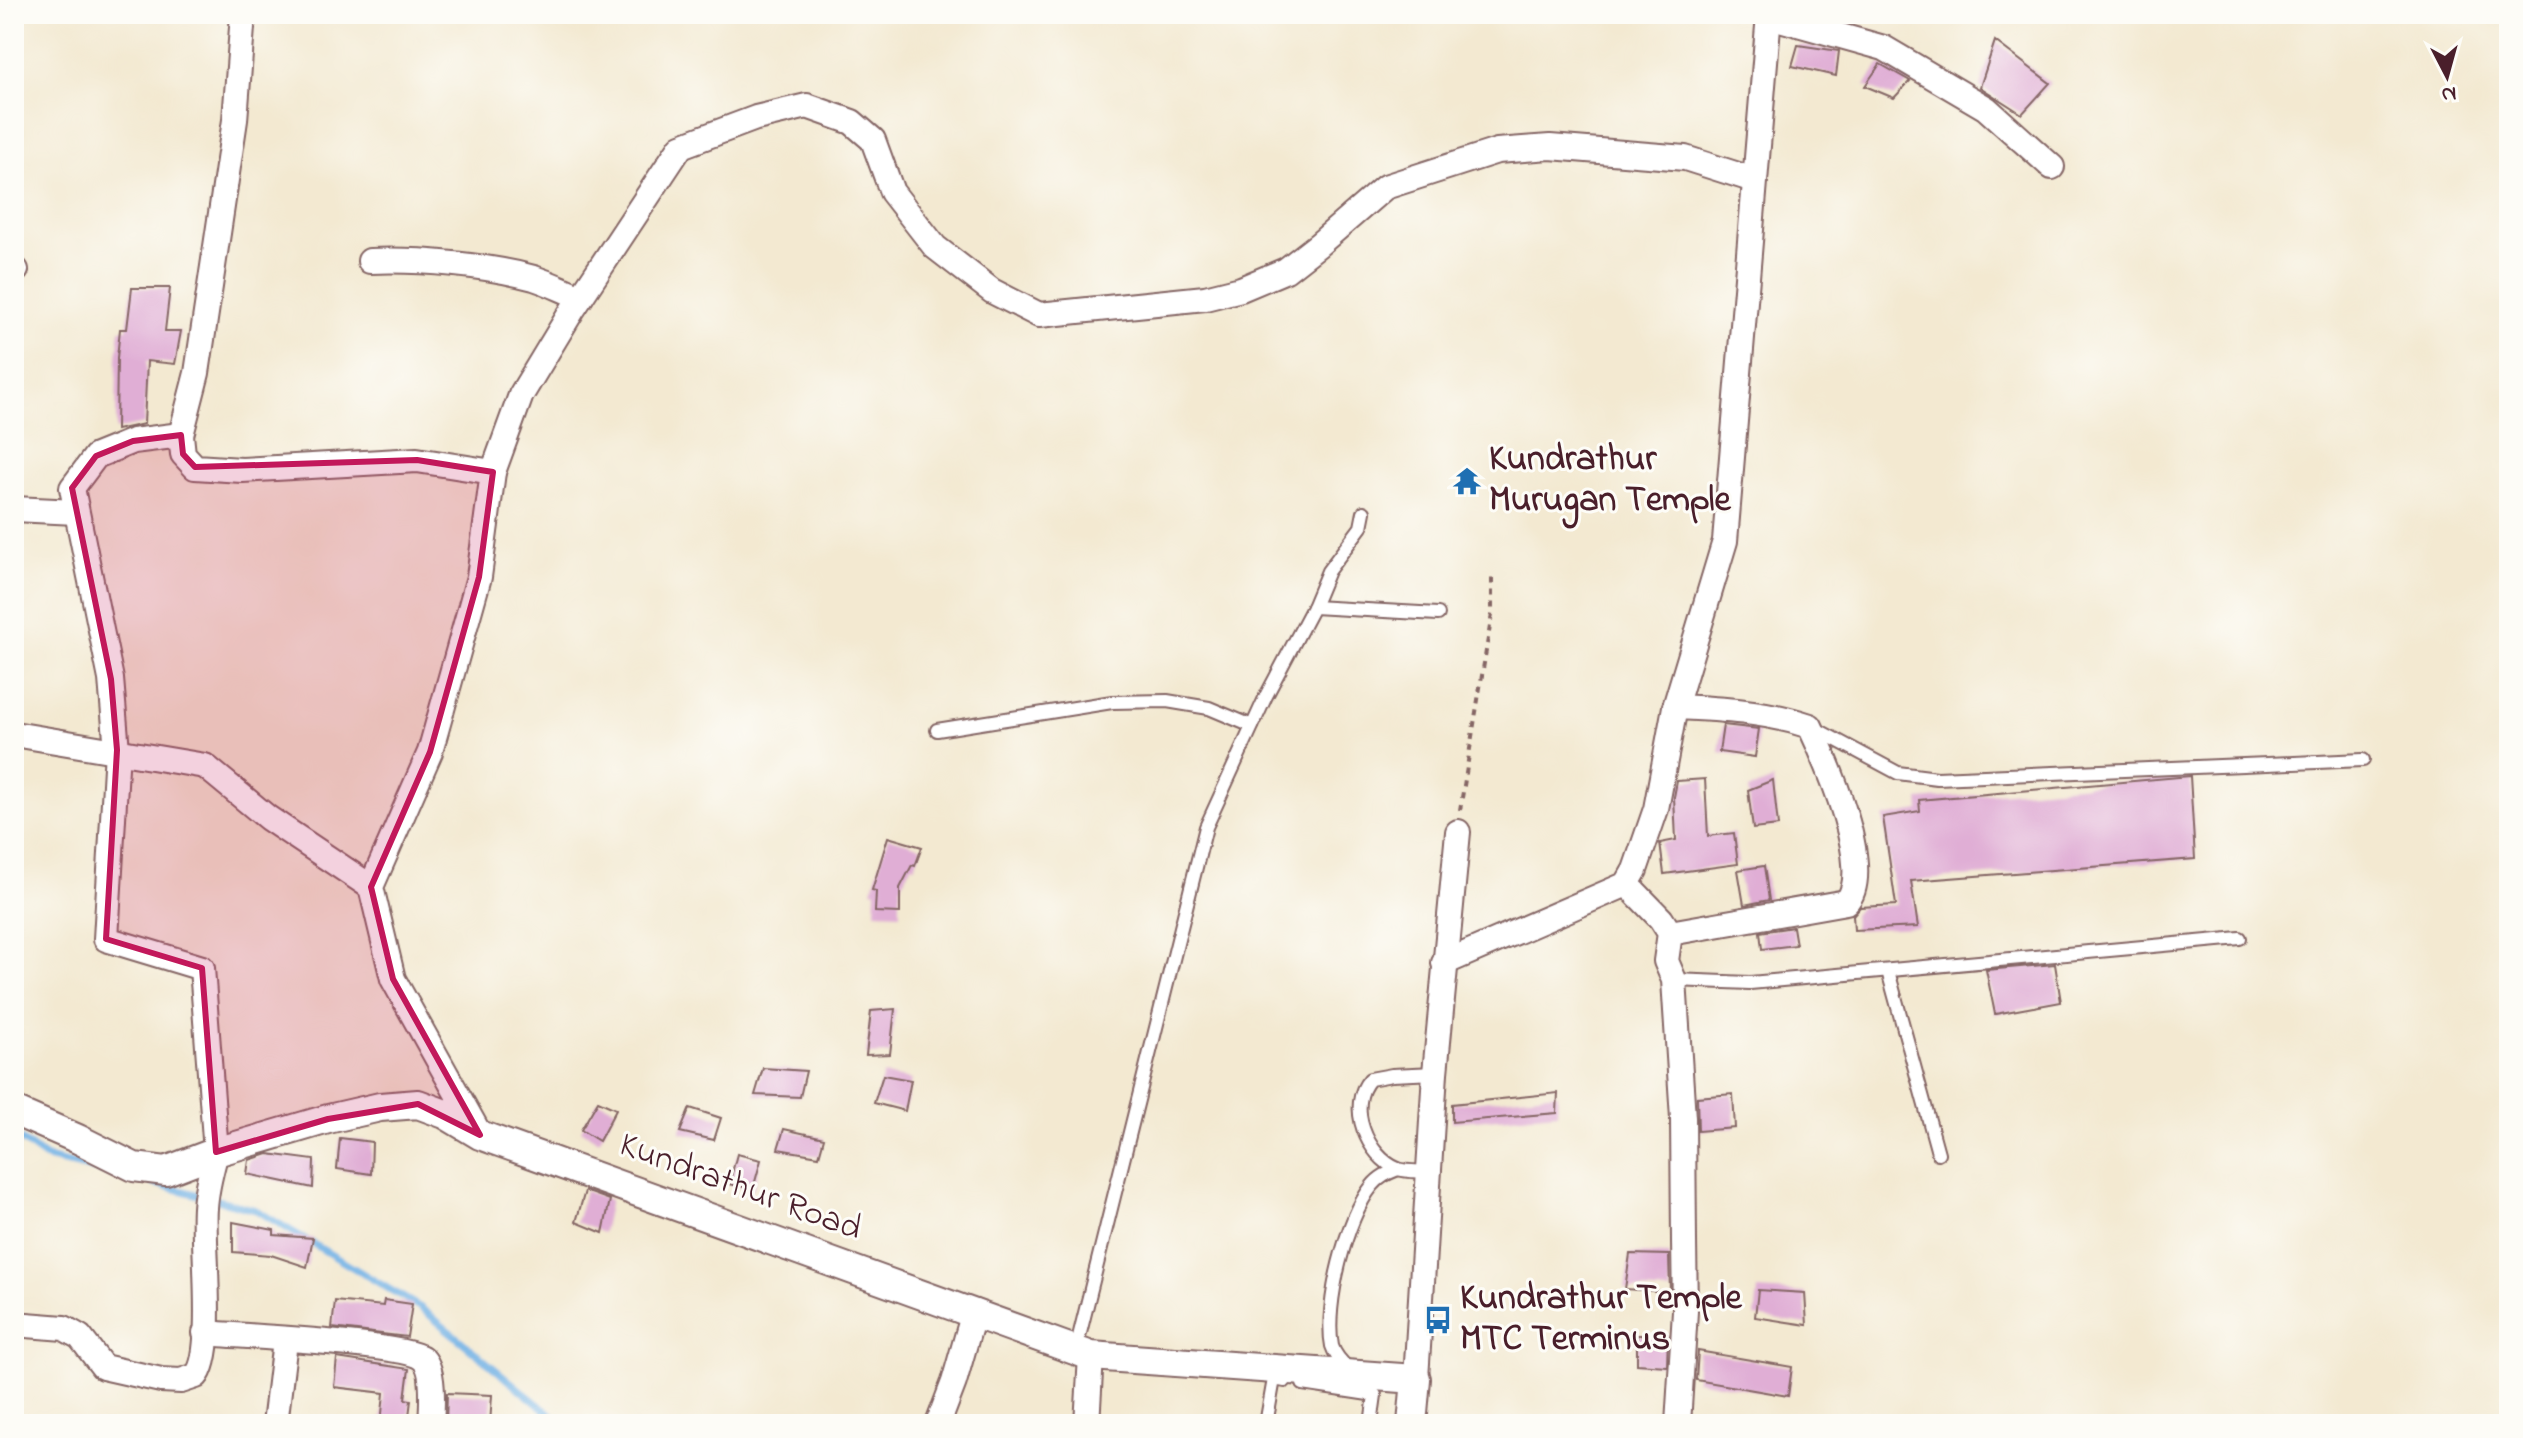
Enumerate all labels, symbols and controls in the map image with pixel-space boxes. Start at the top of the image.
north arrow [2407,36,2487,116]
text: N [2440,76,2458,110]
place label: Kundrathur Murugan Temple [1489,434,1732,529]
temple icon: Kundrathur Murugan Temple [1452,466,1482,496]
street label: Kundrathur Road [611,1120,869,1256]
place label: Kundrathur Temple MTC Terminus [1460,1273,1743,1367]
bus stop icon: Kundrathur Temple MTC Terminus [1423,1305,1453,1335]

